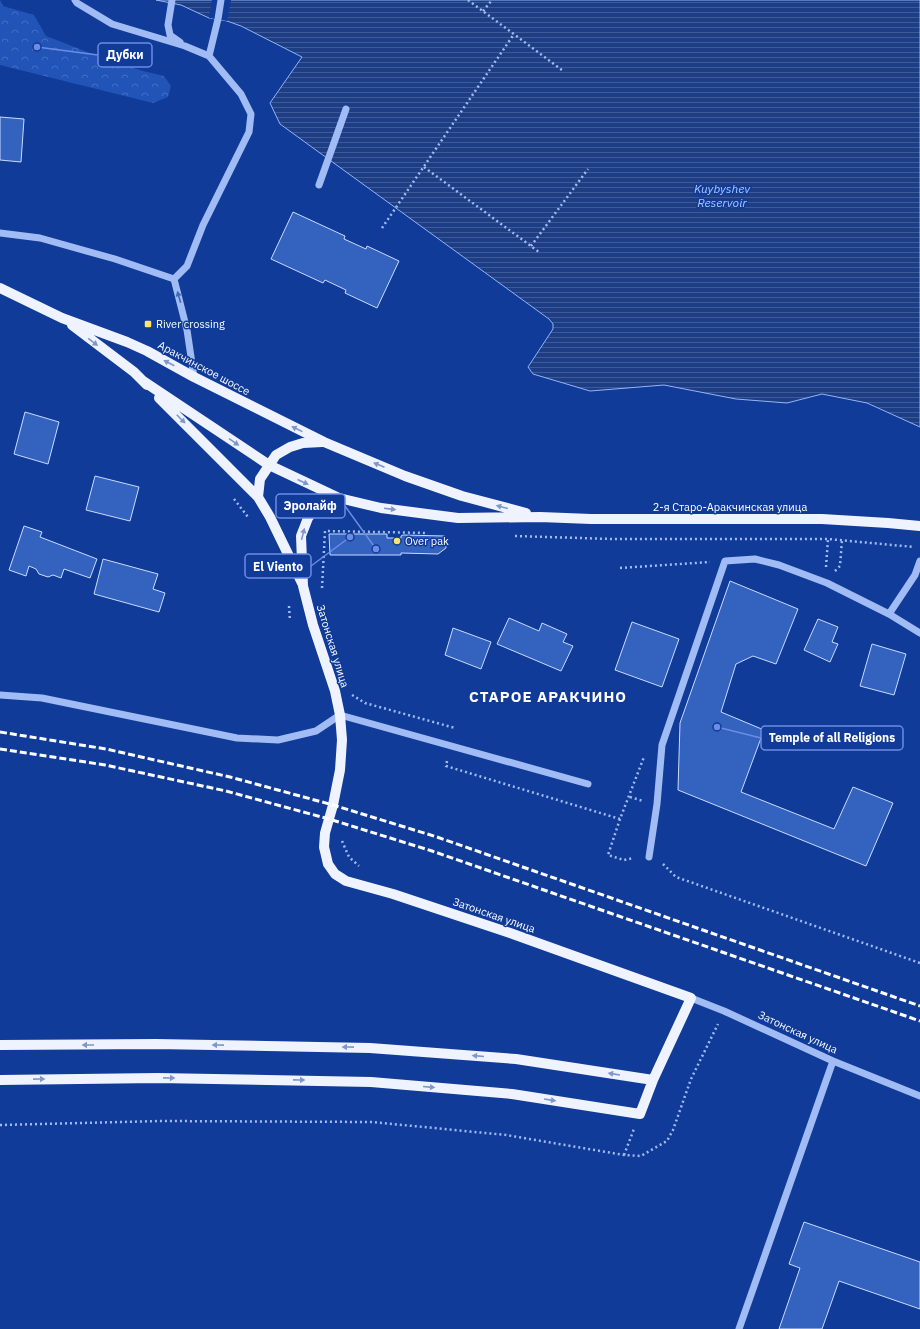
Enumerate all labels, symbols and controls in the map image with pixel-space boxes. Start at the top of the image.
callout: Дубки [98,43,152,67]
text: Дубки [106,47,144,62]
water label: Kuybyshev Reservoir [694,181,751,210]
one-way arrow [176,291,182,303]
place label: River crossing [156,317,225,331]
marker: River crossing [143,319,153,329]
one-way arrow [88,337,98,345]
street label: Аракчинское шоссе [156,338,252,398]
one-way arrow [163,360,175,367]
one-way arrow [176,414,185,424]
one-way arrow [292,426,303,432]
one-way arrow [229,438,239,446]
one-way arrow [372,462,384,468]
one-way arrow [298,479,309,485]
callout: Эролайф [276,494,345,518]
text: Эролайф [283,498,337,513]
street label: 2-я Старо-Аракчинская улица [653,500,807,514]
one-way arrow [496,503,508,509]
one-way arrow [384,506,396,512]
one-way arrow [300,527,306,540]
place label: Over pak [405,534,449,548]
marker: Over pak [392,536,402,546]
callout: El Viento [245,554,311,578]
text: El Viento [253,559,303,574]
street label: Затонская улица [314,603,352,689]
district label: СТАРОЕ АРАКЧИНО [469,687,627,706]
callout: Temple of all Religions [761,726,903,750]
text: Temple of all Religions [769,730,895,745]
street label: Затонская улица [451,894,537,936]
street label: Затонская улица [756,1007,840,1057]
one-way arrow [81,1042,94,1048]
one-way arrow [211,1042,224,1048]
one-way arrow [341,1044,354,1050]
one-way arrow [472,1053,484,1060]
one-way arrow [608,1071,620,1077]
one-way arrow [163,1075,176,1081]
one-way arrow [33,1076,46,1082]
one-way arrow [293,1077,305,1084]
one-way arrow [423,1083,435,1090]
one-way arrow [544,1097,556,1103]

